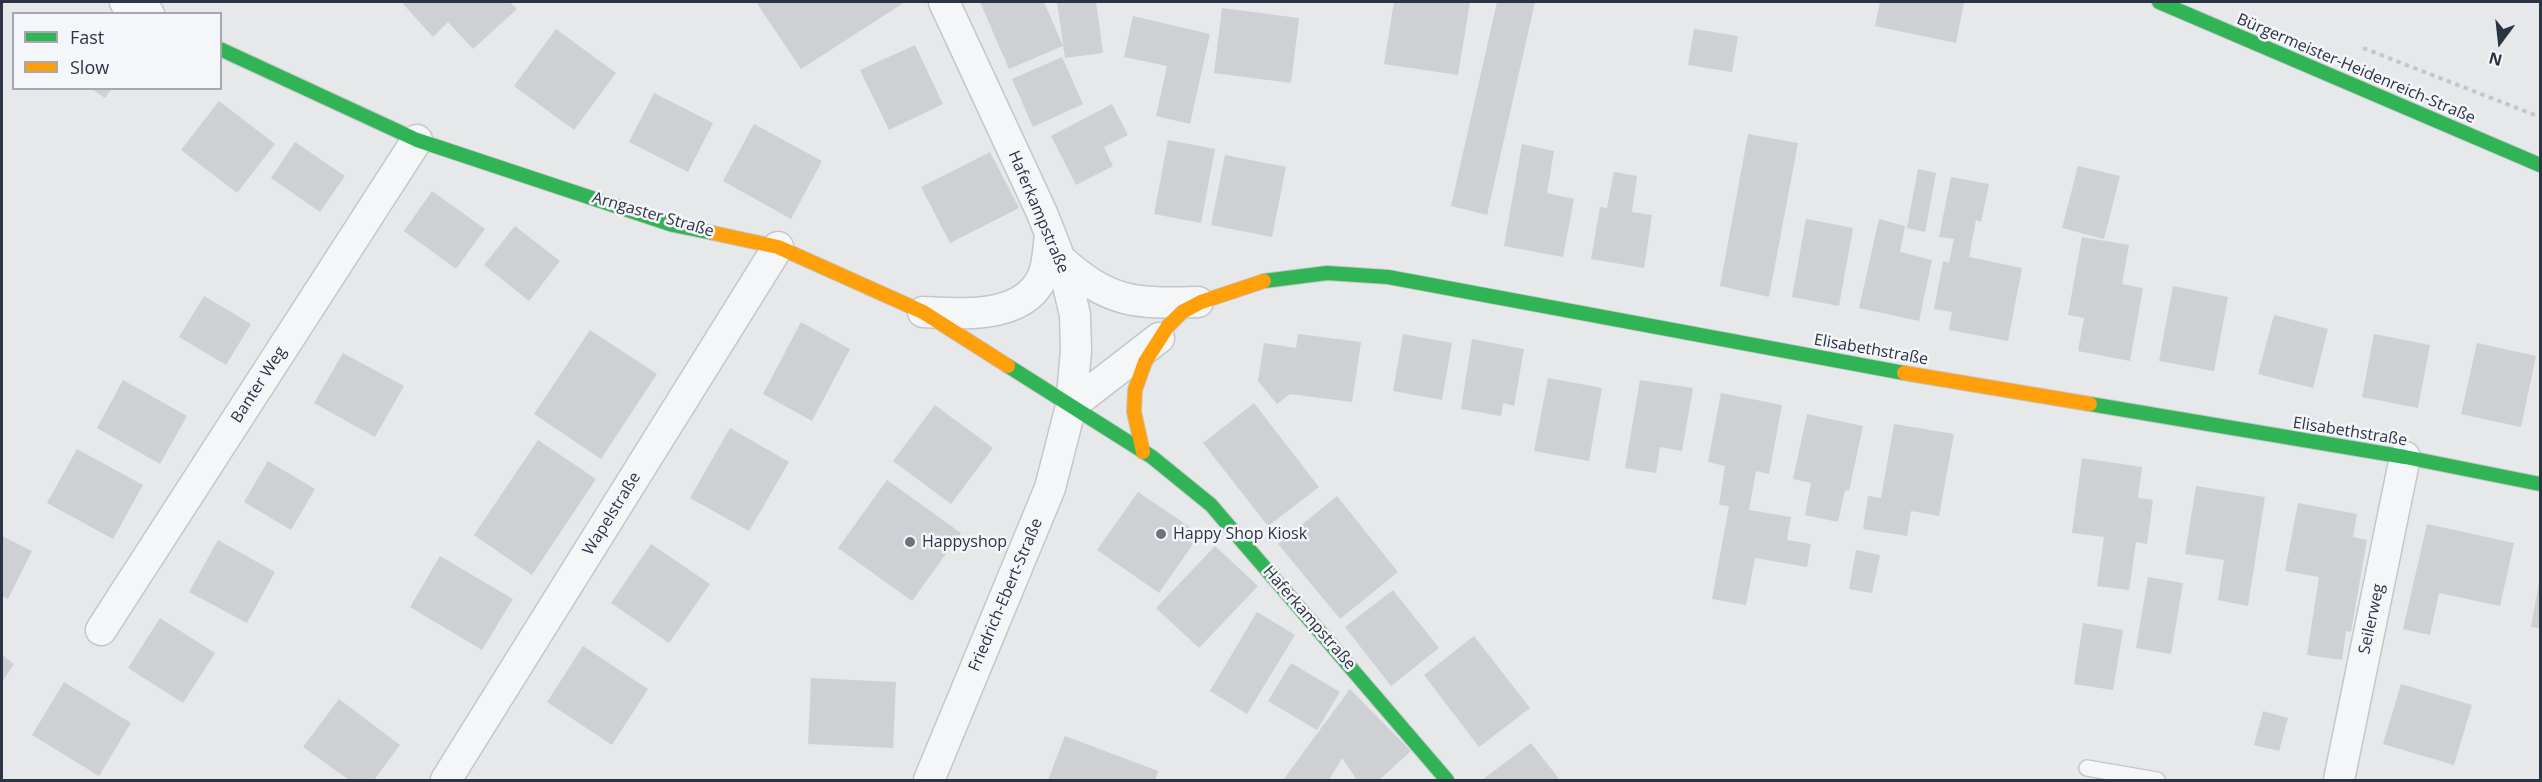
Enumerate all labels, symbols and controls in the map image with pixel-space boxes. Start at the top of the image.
street label: Bürgermeister-Heidenreich-Straße [2234,10,2478,128]
legend [12,12,222,90]
north arrow [2470,12,2530,72]
text: Fast [70,25,104,49]
text: N [2486,47,2504,72]
text: Slow [70,55,109,79]
street label: Haferkampstraße [1004,148,1072,276]
street label: Arngaster Straße [590,188,716,242]
street label: Elisabethstraße [1812,331,1930,369]
street label: Banter Weg [227,343,291,427]
street label: Elisabethstraße [2291,413,2409,451]
street label: Wapelstraße [579,469,645,559]
street label: Friedrich-Ebert-Straße [965,515,1047,675]
place label: Happy Shop Kiosk [1173,524,1307,544]
marker: Happy Shop Kiosk [1154,527,1168,541]
place label: Happyshop [922,532,1007,552]
marker: Happyshop [903,535,917,549]
street label: Haferkampstraße [1259,562,1359,674]
street label: Seilerweg [2355,582,2389,656]

